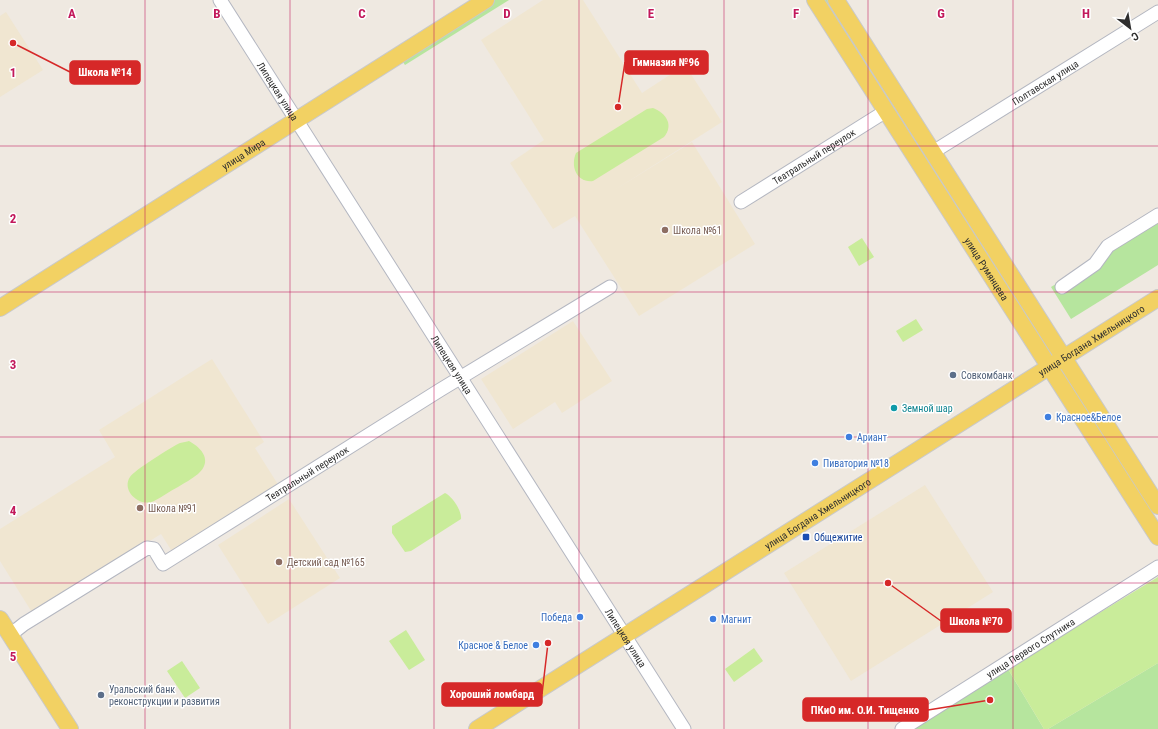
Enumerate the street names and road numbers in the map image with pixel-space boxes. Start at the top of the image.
street label: Полтавская улица [1010,57,1080,107]
street label: Липецкая улица [255,60,301,123]
street label: Театральный переулок [770,126,857,186]
street label: улица Мира [220,136,267,172]
street label: улица Румянцева [963,235,1011,303]
street label: улица Богдана Хмельницкого [1036,303,1146,378]
street label: Липецкая улица [429,333,475,396]
street label: Театральный переулок [264,443,351,504]
street label: улица Богдана Хмельницкого [763,476,873,551]
street label: Липецкая улица [603,606,649,669]
street label: улица Первого Спутника [984,616,1077,680]

